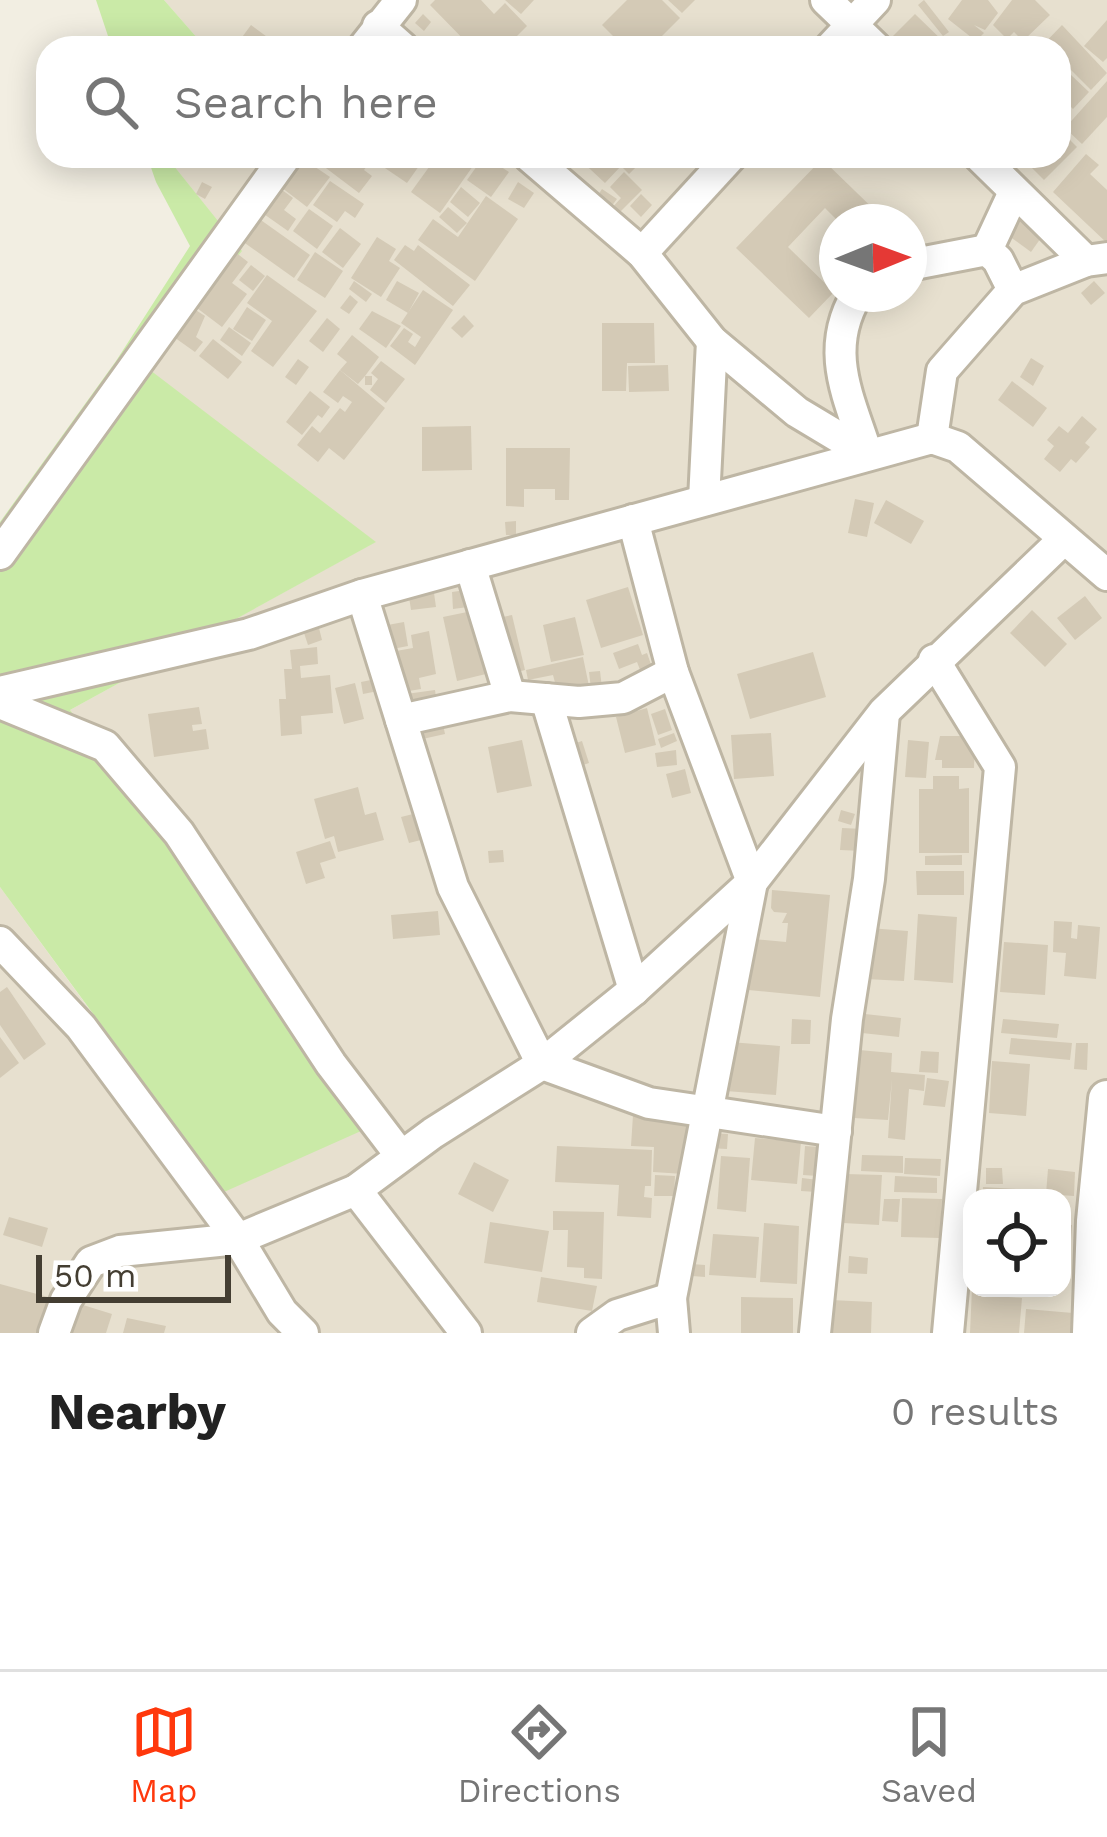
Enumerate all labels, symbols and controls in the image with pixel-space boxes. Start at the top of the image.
search box [36,36,1071,168]
icon: search [78,69,144,135]
text: Search here [174,76,438,129]
north arrow [819,204,927,312]
map controls [963,1189,1071,1297]
button: locate [963,1189,1071,1297]
scale bar [36,1249,231,1302]
text: 50 m [54,1256,136,1295]
text: Nearby [48,1382,226,1441]
text: 0 results [891,1389,1059,1434]
tab: Map [130,1699,197,1810]
tab: Directions [458,1699,621,1810]
tab: Saved [881,1699,977,1810]

